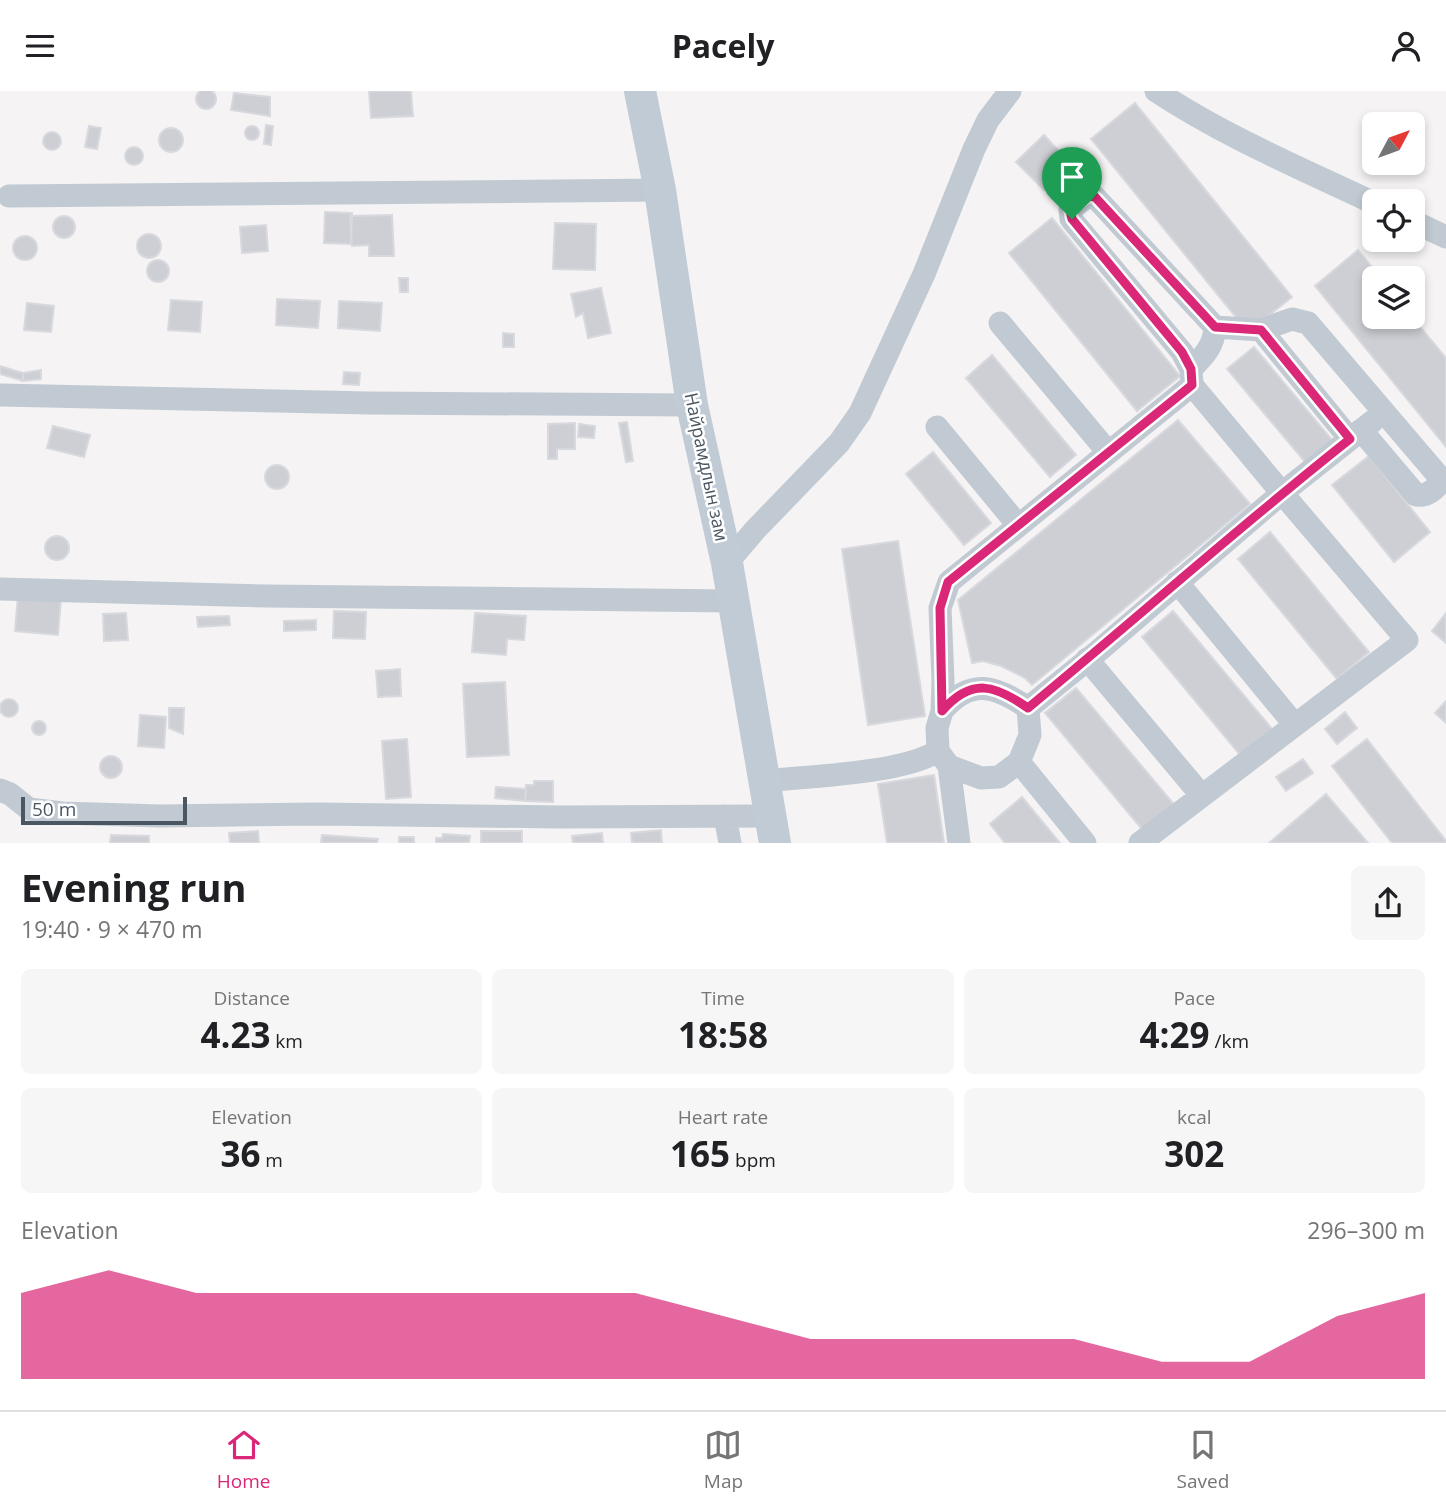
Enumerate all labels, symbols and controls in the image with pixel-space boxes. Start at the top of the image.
text: Pacely [672,24,774,67]
icon: menu [21,27,59,65]
icon: person [1387,27,1425,65]
north arrow [1362,112,1424,175]
map controls [1362,112,1425,329]
pin [1042,147,1102,219]
icon: arrive [1053,158,1091,196]
button: locate [1362,189,1425,252]
button: layers [1362,266,1425,329]
street label: Найрамдлын зам [680,390,734,543]
scale bar [21,794,187,826]
text: 50 m [32,796,76,822]
text: Evening run [21,861,246,913]
button: share [1351,866,1425,940]
text: 19:40 · 9 × 470 m [21,913,203,945]
text: Distance [213,985,290,1011]
text: Time [701,985,745,1011]
text: Pace [1173,985,1215,1011]
text: 4.23 [200,1011,270,1058]
text: 18:58 [678,1011,768,1058]
text: 4:29 [1140,1011,1210,1058]
text: km [270,1028,303,1054]
text: /km [1210,1028,1249,1054]
text: Elevation [211,1104,292,1130]
text: Heart rate [678,1104,768,1130]
text: kcal [1177,1104,1212,1130]
text: 36 [220,1130,260,1177]
text: 165 [670,1130,730,1177]
text: 302 [1164,1130,1224,1177]
text: m [260,1147,283,1173]
text: bpm [730,1147,776,1173]
text: Elevation [21,1214,119,1246]
text: 296–300 m [1307,1214,1425,1246]
tab: Home [217,1426,270,1494]
tab: Map [704,1426,743,1494]
tab: Saved [1177,1426,1229,1494]

